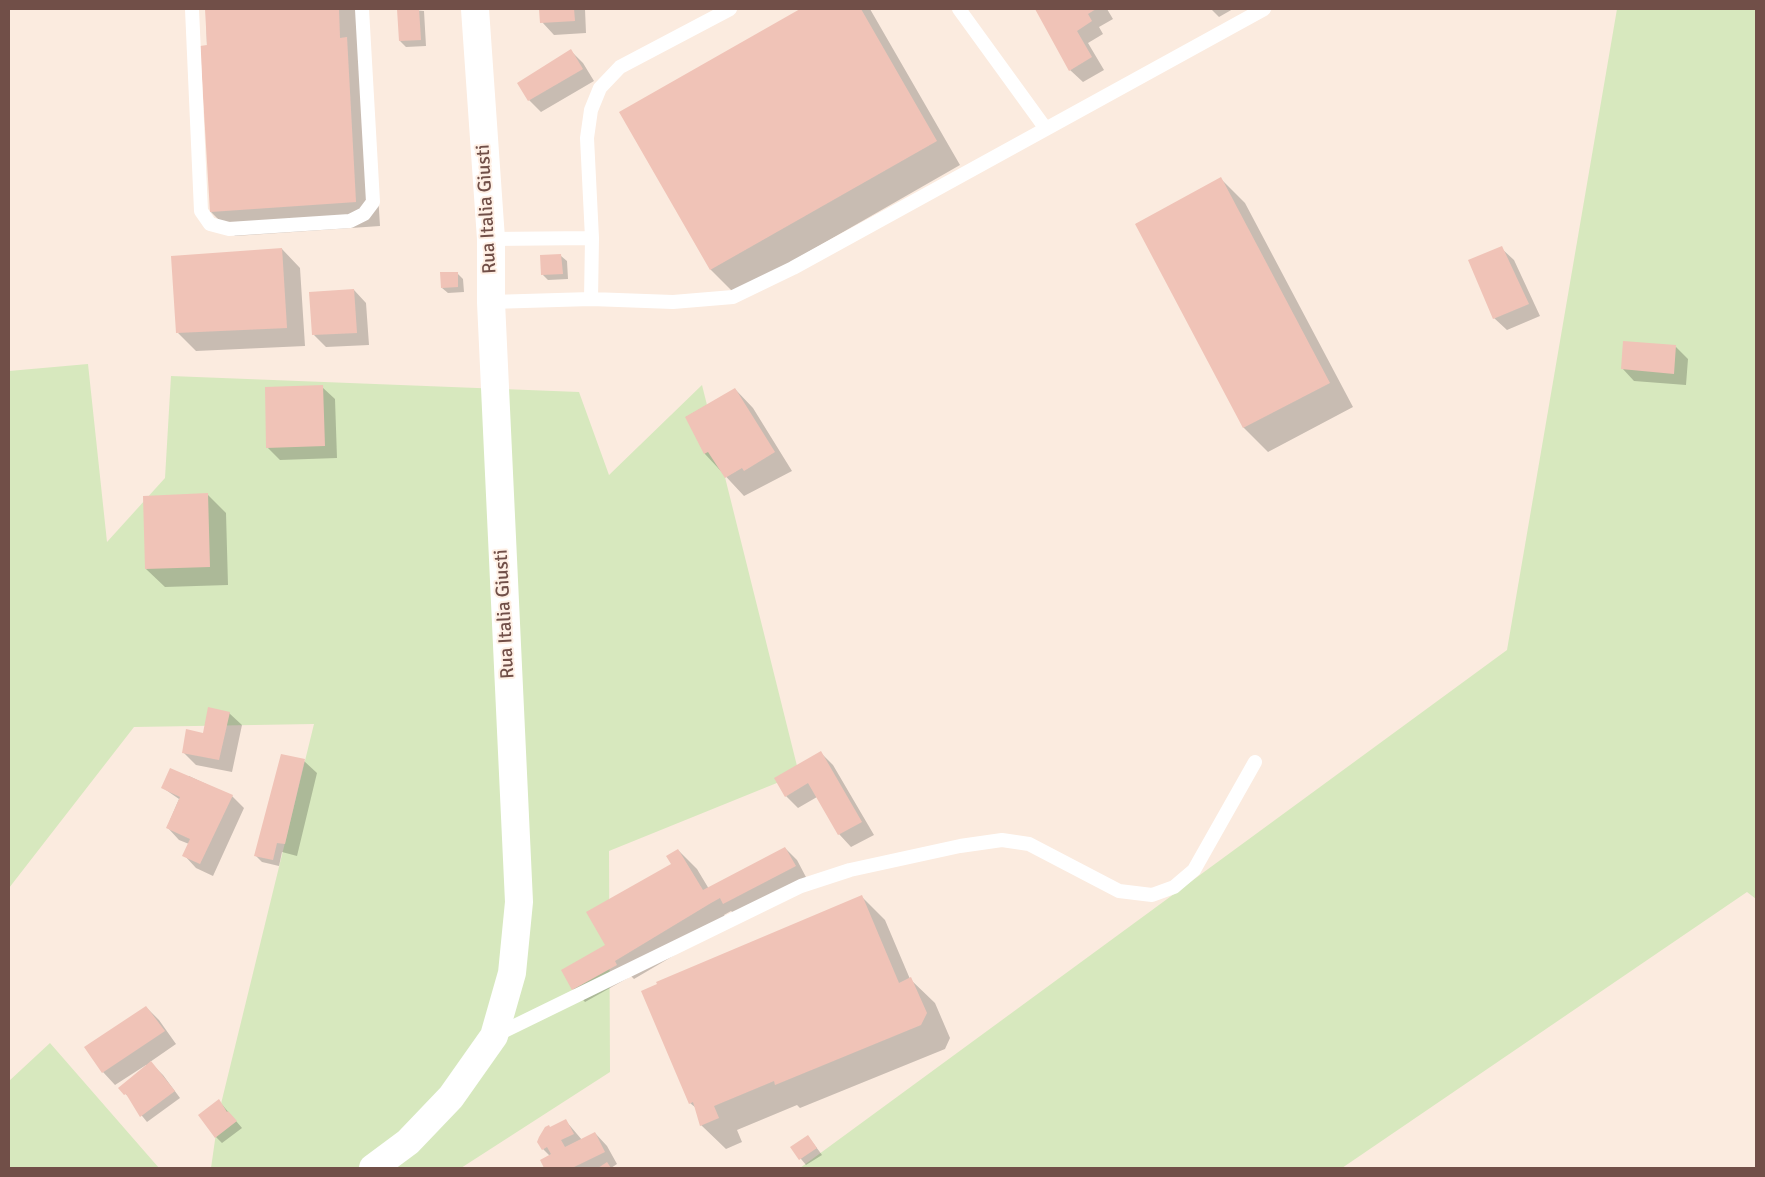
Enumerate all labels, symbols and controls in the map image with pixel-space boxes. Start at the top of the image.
street label: Rua Italia Giusti [472,144,502,274]
street label: Rua Italia Giusti [490,549,520,679]

